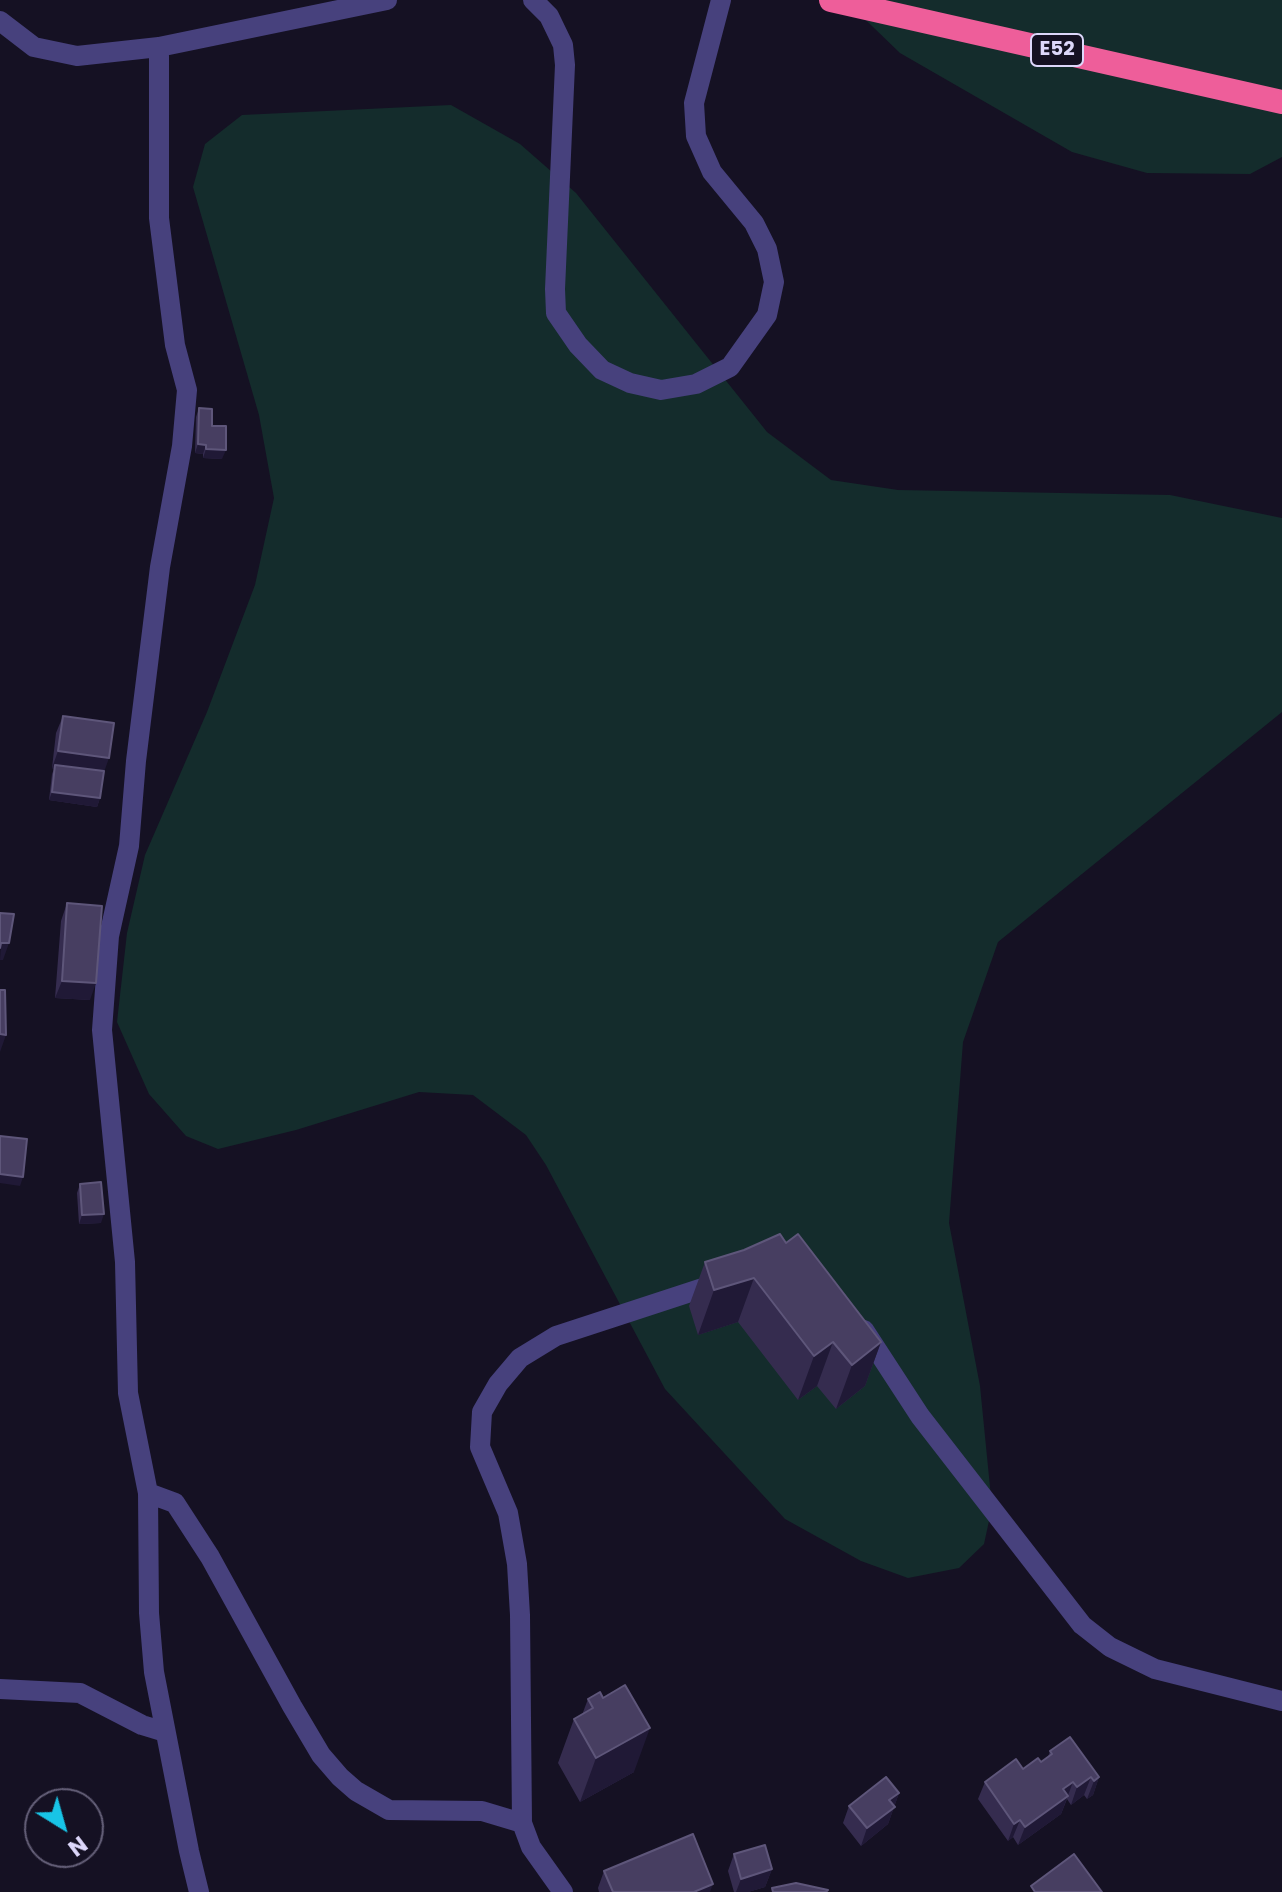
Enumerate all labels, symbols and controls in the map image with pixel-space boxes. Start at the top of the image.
road number: E52 [1031,34,1083,66]
north arrow [24,1788,104,1868]
text: N [62,1829,93,1863]

